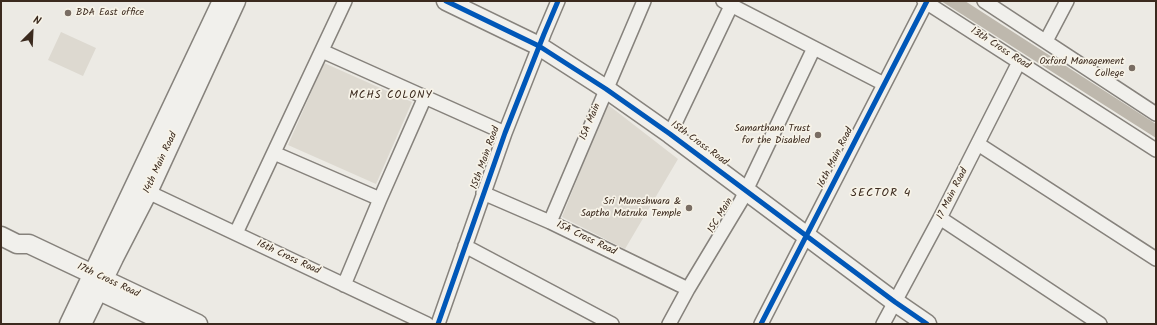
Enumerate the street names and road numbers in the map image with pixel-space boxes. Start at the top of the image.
street label: 13th Cross Road [968,25,1032,73]
street label: 15A Main [578,102,604,142]
street label: 15th Cross Road [668,119,730,169]
street label: 15th Main Road [469,125,503,191]
street label: 16th Main Road [816,126,856,190]
street label: 14th Main Road [142,130,180,196]
street label: 17 Main Road [935,166,971,222]
street label: 15C Main [706,196,736,236]
street label: 15A Cross Road [554,219,618,259]
street label: 16th Cross Road [254,238,322,278]
street label: 17th Cross Road [75,261,141,301]

